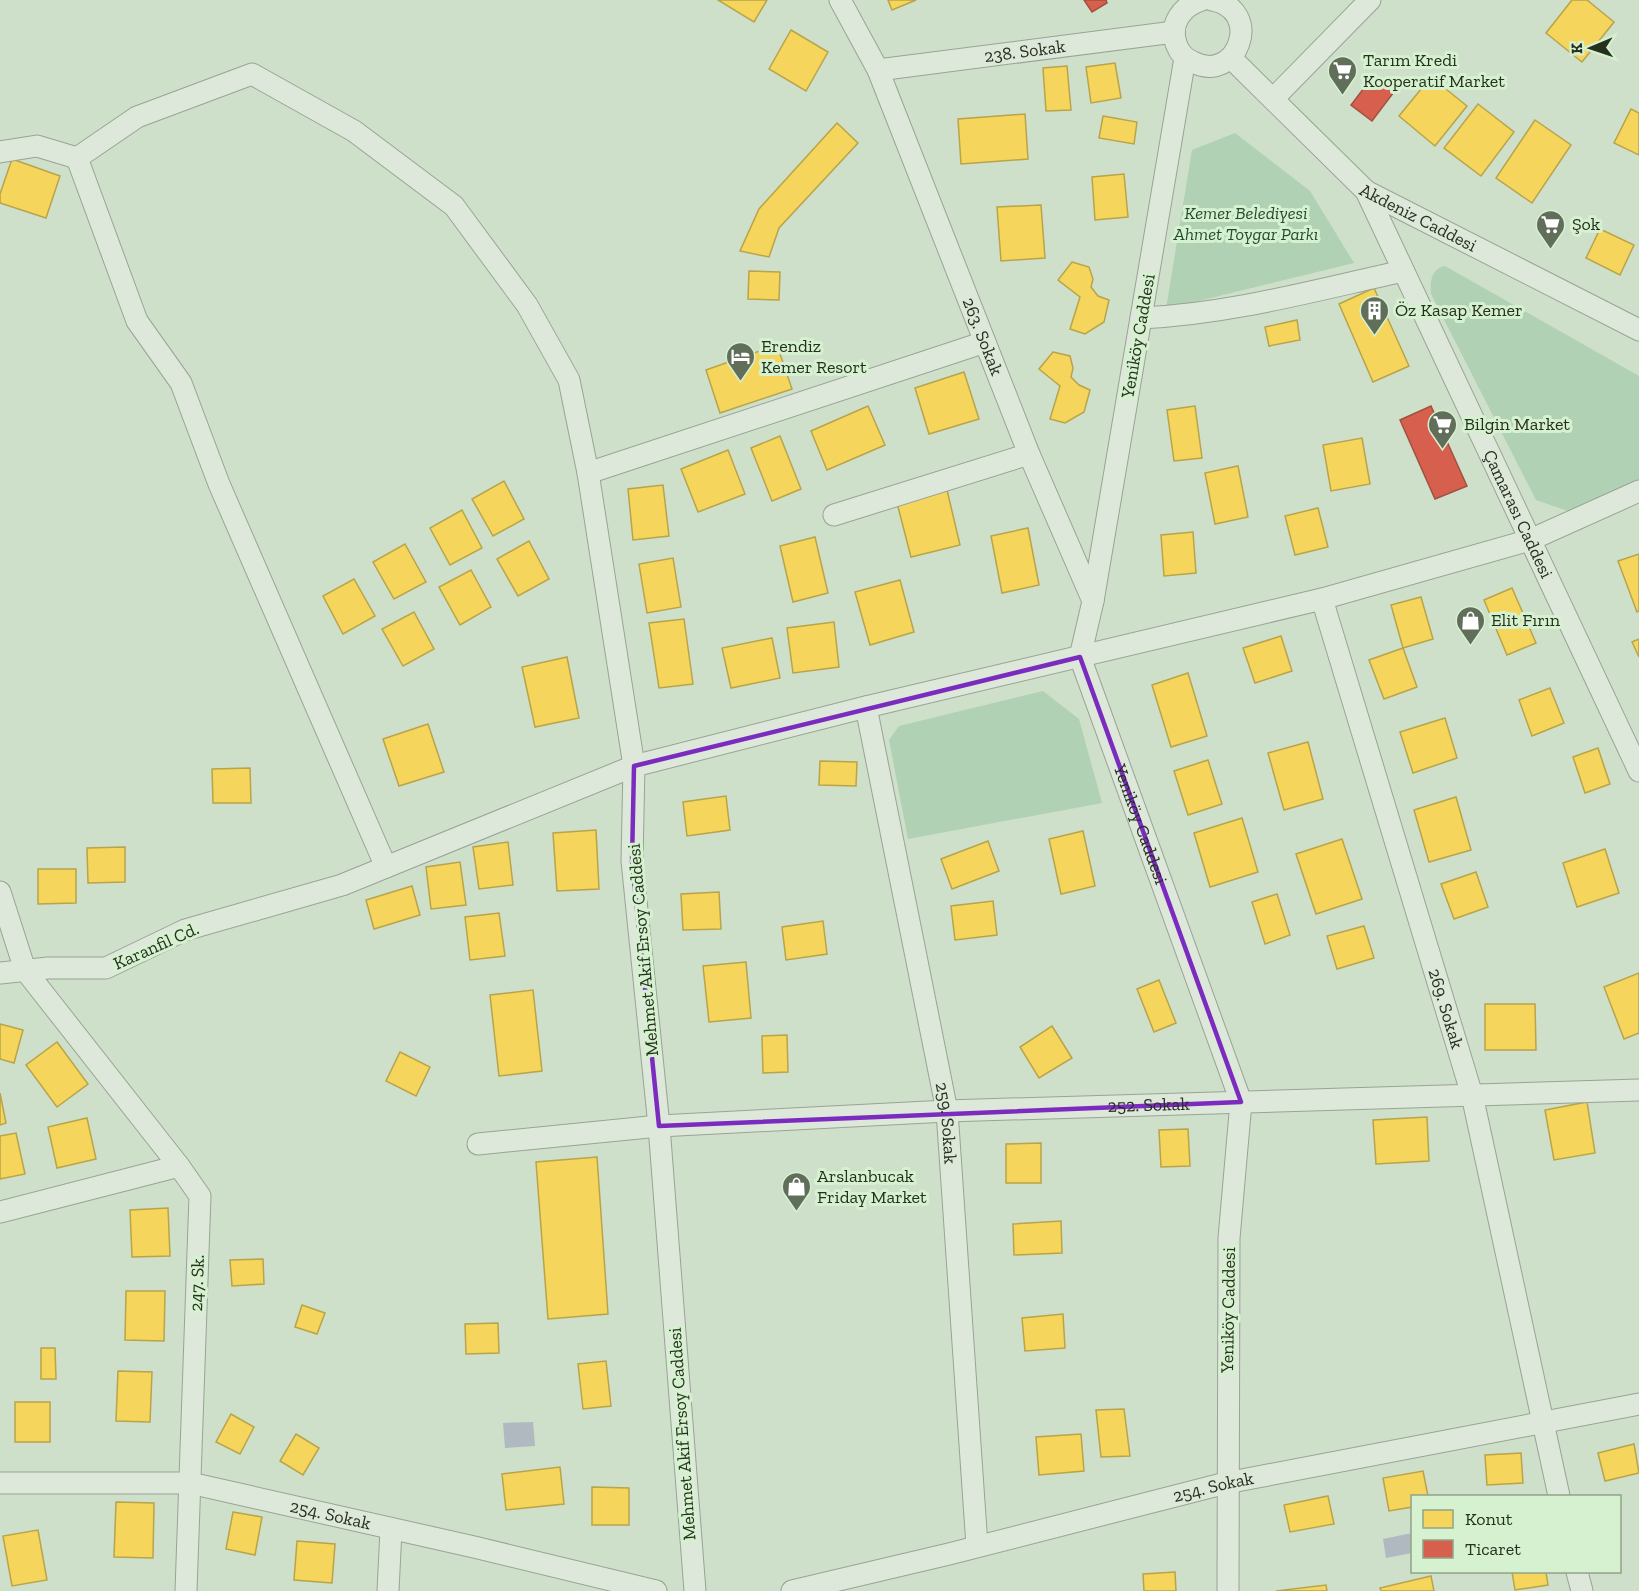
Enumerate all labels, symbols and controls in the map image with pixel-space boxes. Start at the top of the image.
north arrow [1561,18,1621,78]
street label: 238. Sokak [983,35,1067,67]
text: K [1567,43,1586,54]
place label: Tarım Kredi Kooperatif Market [1363,49,1505,92]
supermarket icon: Tarım Kredi Kooperatif Market [1326,54,1358,96]
street label: Akdeniz Caddesi [1356,179,1480,256]
park label: Kemer Belediyesi Ahmet Toygar Parkı [1173,202,1318,245]
supermarket icon: Şok [1535,208,1567,250]
place label: Şok [1572,213,1601,235]
street label: Yeniköy Caddesi [1116,272,1160,401]
street label: 263. Sokak [958,294,1008,379]
building icon: Öz Kasap Kemer [1358,294,1390,336]
place label: Öz Kasap Kemer [1395,299,1523,321]
place label: Erendiz Kemer Resort [761,335,867,378]
hotel icon: Erendiz Kemer Resort [724,340,756,382]
supermarket icon: Bilgin Market [1427,408,1459,450]
place label: Bilgin Market [1464,413,1570,435]
street label: Çamarası Caddesi [1478,446,1558,582]
shop icon: Elit Fırın [1454,604,1486,646]
place label: Elit Fırın [1491,609,1561,631]
street label: Yeniköy Caddesi [1108,760,1172,887]
street label: Mehmet Akif Ersoy Caddesi [623,843,663,1057]
street label: Karanfil Cd. [110,917,202,975]
street label: 269. Sokak [1423,966,1469,1052]
street label: 259. Sokak [930,1080,962,1165]
street label: 252. Sokak [1107,1093,1191,1117]
place label: Arslanbucak Friday Market [817,1165,927,1208]
shop icon: Arslanbucak Friday Market [780,1170,812,1212]
street label: Yeniköy Caddesi [1216,1247,1240,1374]
street label: 247. Sk. [185,1254,209,1312]
street label: Mehmet Akif Ersoy Caddesi [664,1327,700,1541]
street label: 254. Sokak [1171,1467,1256,1507]
street label: 254. Sokak [288,1495,374,1535]
legend [1411,1495,1621,1573]
text: Konut [1465,1508,1513,1530]
text: Ticaret [1465,1538,1521,1560]

